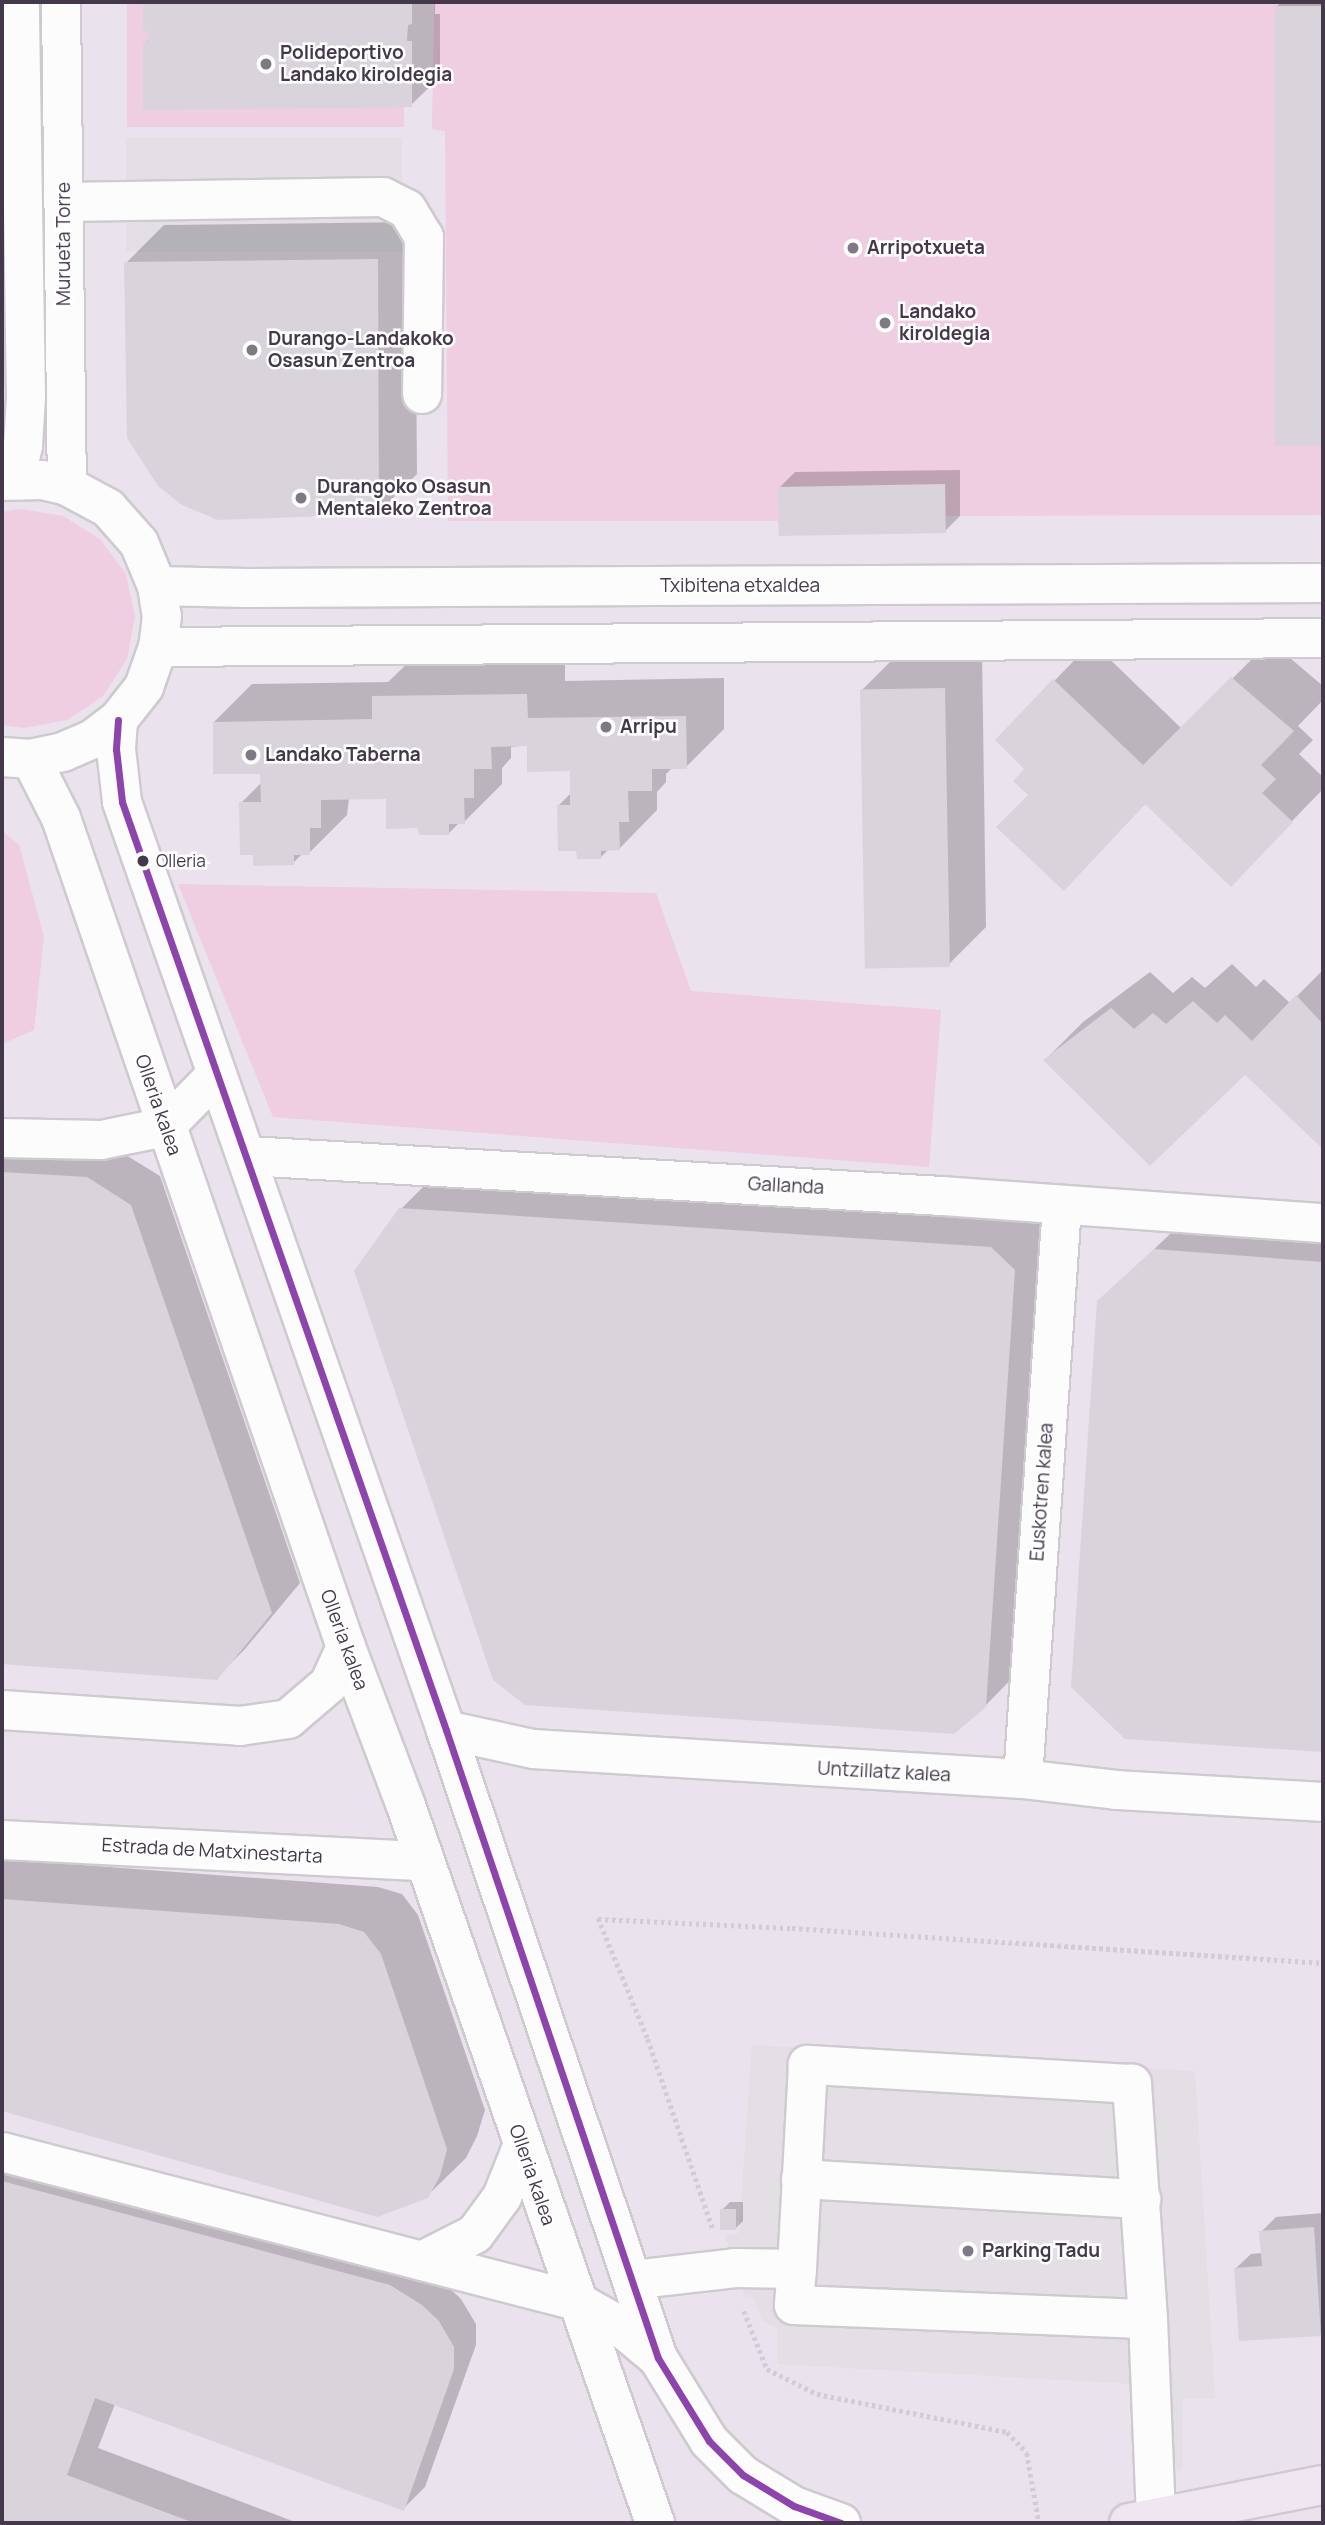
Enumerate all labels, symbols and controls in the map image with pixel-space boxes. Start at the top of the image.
place label: Polideportivo Landako kiroldegia [280,42,452,86]
marker: Polideportivo Landako kiroldegia [258,56,274,72]
street label: Murueta Torre [53,182,75,306]
place label: Arripotxueta [867,237,985,259]
marker: Arripotxueta [845,240,861,256]
place label: Landako kiroldegia [899,301,990,345]
marker: Landako kiroldegia [877,315,893,331]
place label: Durango-Landakoko Osasun Zentroa [268,328,454,372]
marker: Durango-Landakoko Osasun Zentroa [242,340,262,360]
place label: Durangoko Osasun Mentaleko Zentroa [317,476,492,520]
marker: Durangoko Osasun Mentaleko Zentroa [291,488,311,508]
street label: Txibitena etxaldea [660,575,820,597]
place label: Arripu [620,716,677,738]
marker: Arripu [598,719,614,735]
place label: Landako Taberna [265,744,421,766]
marker: Landako Taberna [243,747,259,763]
place label: Olleria [156,851,206,871]
marker: Olleria [136,854,150,868]
street label: Olleria kalea [130,1052,186,1158]
street label: Gallanda [747,1173,825,1199]
street label: Euskotren kalea [1026,1422,1058,1562]
street label: Olleria kalea [315,1587,373,1693]
street label: Untzillatz kalea [817,1757,951,1787]
street label: Estrada de Matxinestarta [101,1834,323,1868]
street label: Olleria kalea [504,2122,560,2228]
place label: Parking Tadu [982,2240,1100,2262]
marker: Parking Tadu [960,2243,976,2259]

